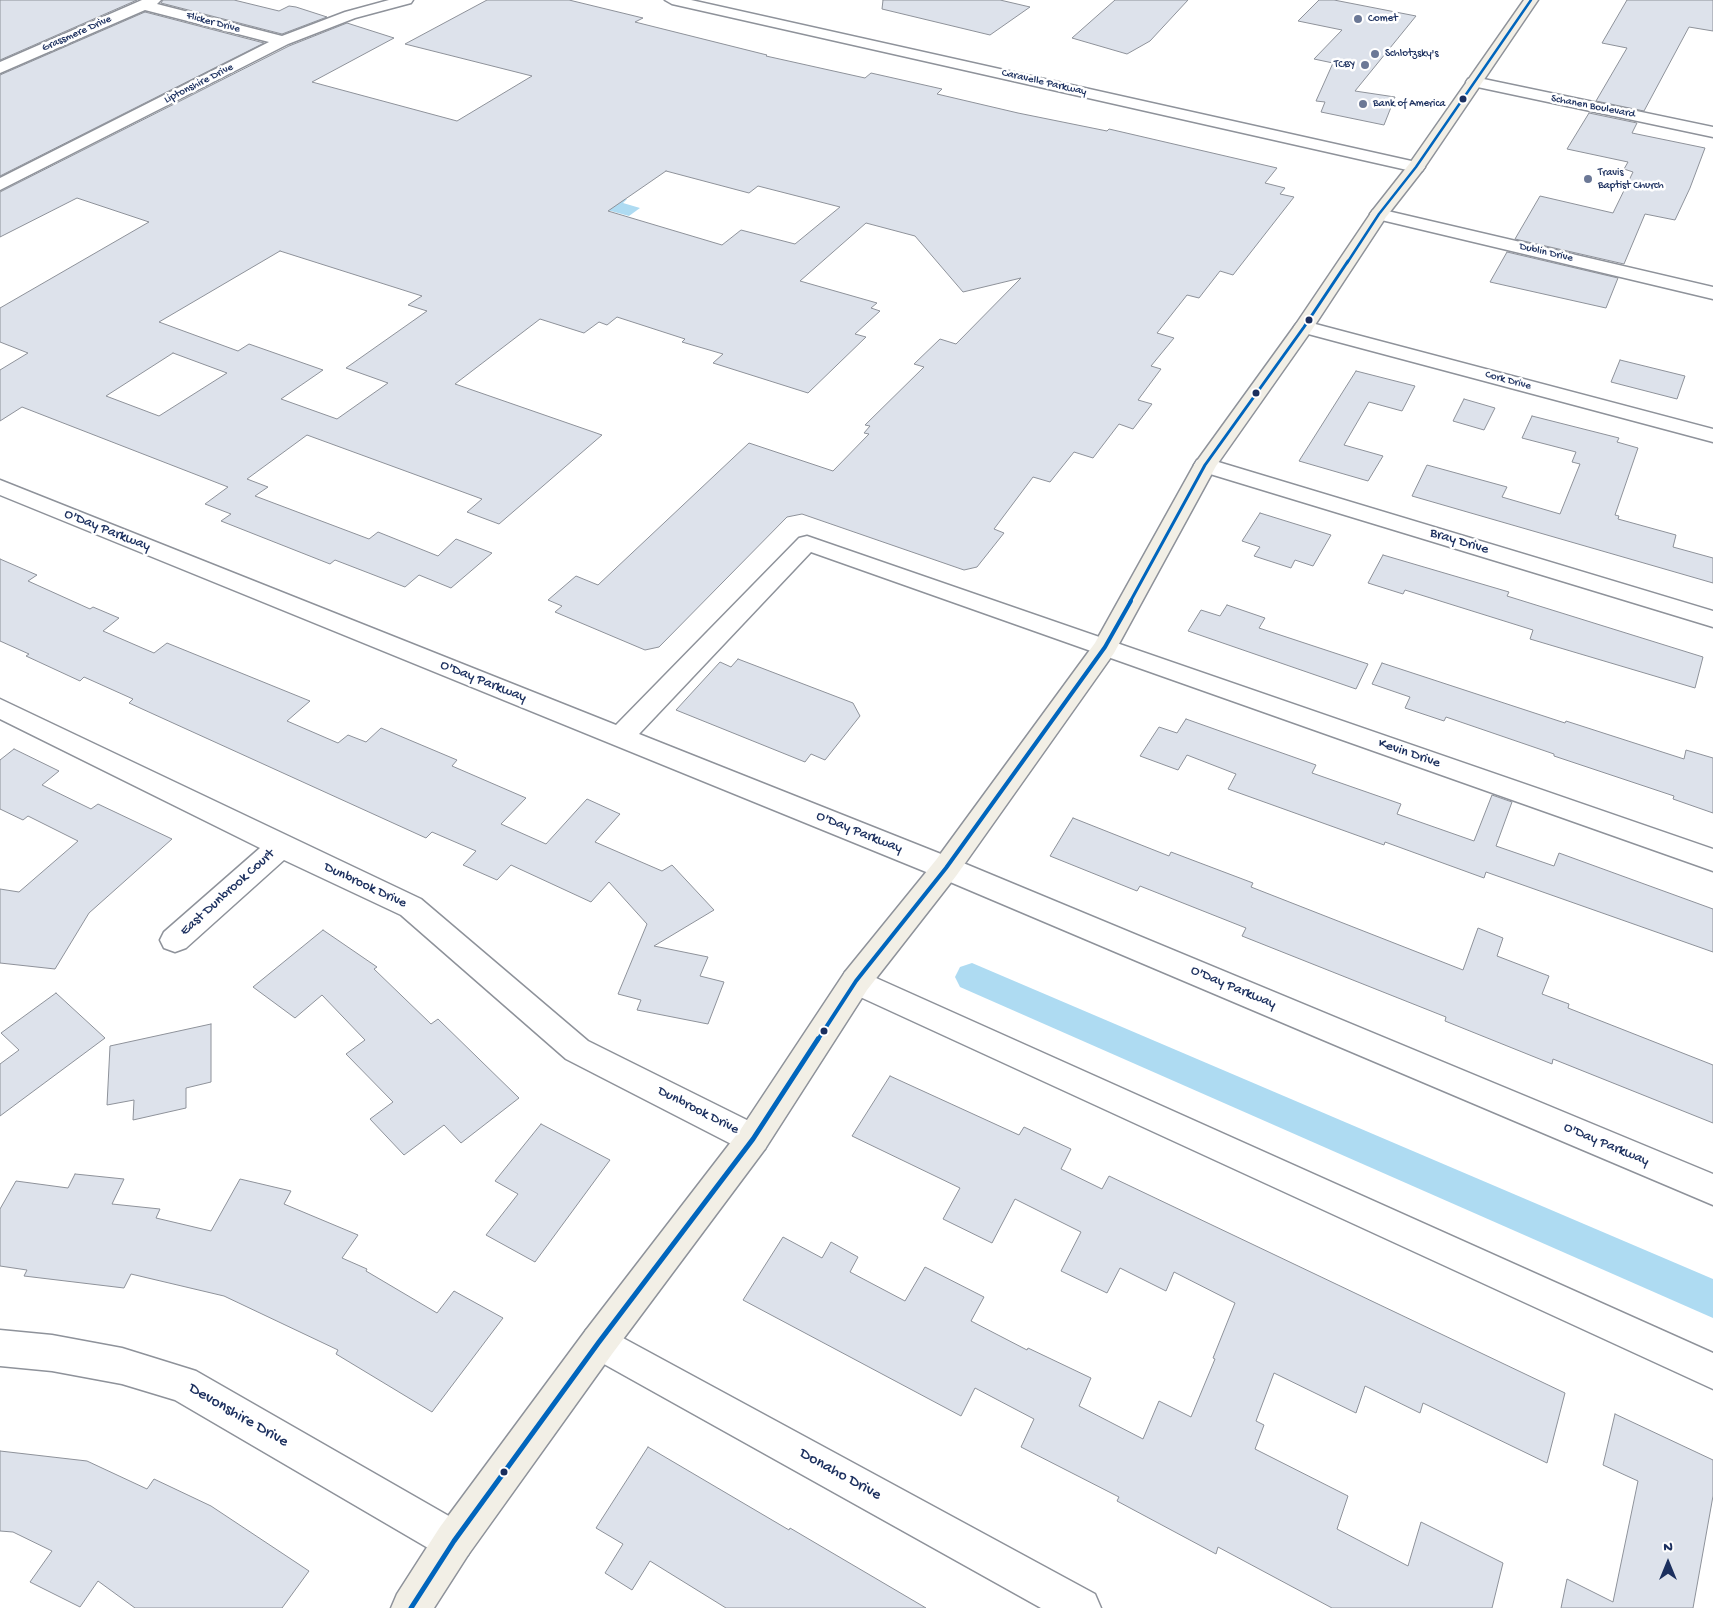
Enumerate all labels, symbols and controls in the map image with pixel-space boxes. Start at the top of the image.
street label: Flicker Drive [185,9,241,37]
place label: Comet [1368,12,1398,26]
street label: Grassmere Drive [40,13,114,55]
marker: Comet [1352,13,1364,25]
place label: Schlotzsky's [1385,47,1438,61]
marker: Schlotzsky's [1369,48,1381,60]
place label: TCBY [1334,58,1355,72]
marker: TCBY [1359,59,1371,71]
street label: Liptonshire Drive [162,61,236,107]
street label: Caravelle Parkway [1000,67,1088,99]
street label: Schanen Boulevard [1550,92,1636,122]
unlabelled marker [1458,94,1468,104]
place label: Bank of America [1373,97,1445,111]
marker: Bank of America [1357,98,1369,110]
place label: Travis Baptist Church [1598,166,1664,192]
marker: Travis Baptist Church [1582,173,1594,185]
street label: Dublin Drive [1518,240,1574,266]
unlabelled marker [1304,315,1314,325]
street label: Cork Drive [1484,369,1532,393]
unlabelled marker [1251,388,1261,398]
street label: O'Day Parkway [62,506,152,556]
street label: Bray Drive [1428,525,1490,559]
street label: O'Day Parkway [438,657,528,707]
street label: Kevin Drive [1376,736,1442,772]
street label: O'Day Parkway [814,808,904,858]
street label: East Dunbrook Court [177,846,279,940]
street label: Dunbrook Drive [321,860,409,912]
street label: O'Day Parkway [1188,962,1278,1014]
unlabelled marker [819,1026,829,1036]
street label: Dunbrook Drive [654,1083,742,1139]
street label: O'Day Parkway [1561,1119,1651,1171]
street label: Devonshire Drive [185,1380,291,1452]
street label: Donaho Drive [796,1445,884,1505]
unlabelled marker [499,1467,509,1477]
north arrow [1643,1538,1693,1588]
text: N [1663,1539,1673,1556]

